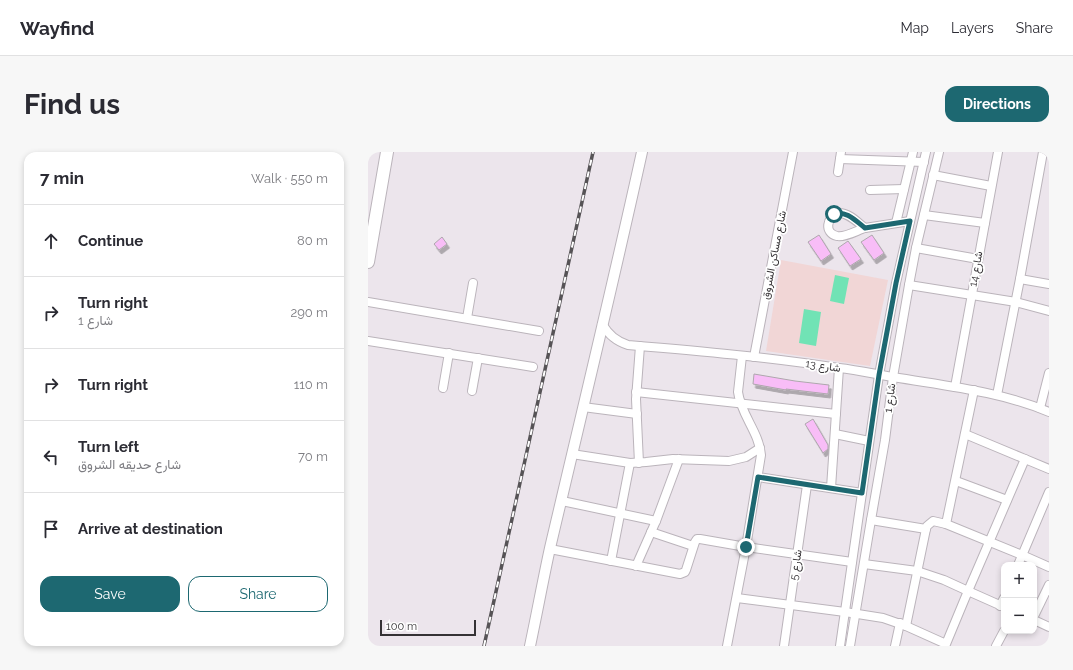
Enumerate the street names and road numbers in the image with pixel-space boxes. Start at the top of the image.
street label: شارع مساكن الشروق [759,209,790,301]
street label: شارع 14 [967,250,987,288]
street label: شارع 13 [804,357,842,376]
street label: شارع 1 [881,382,900,414]
street label: شارع 5 [787,548,806,581]

